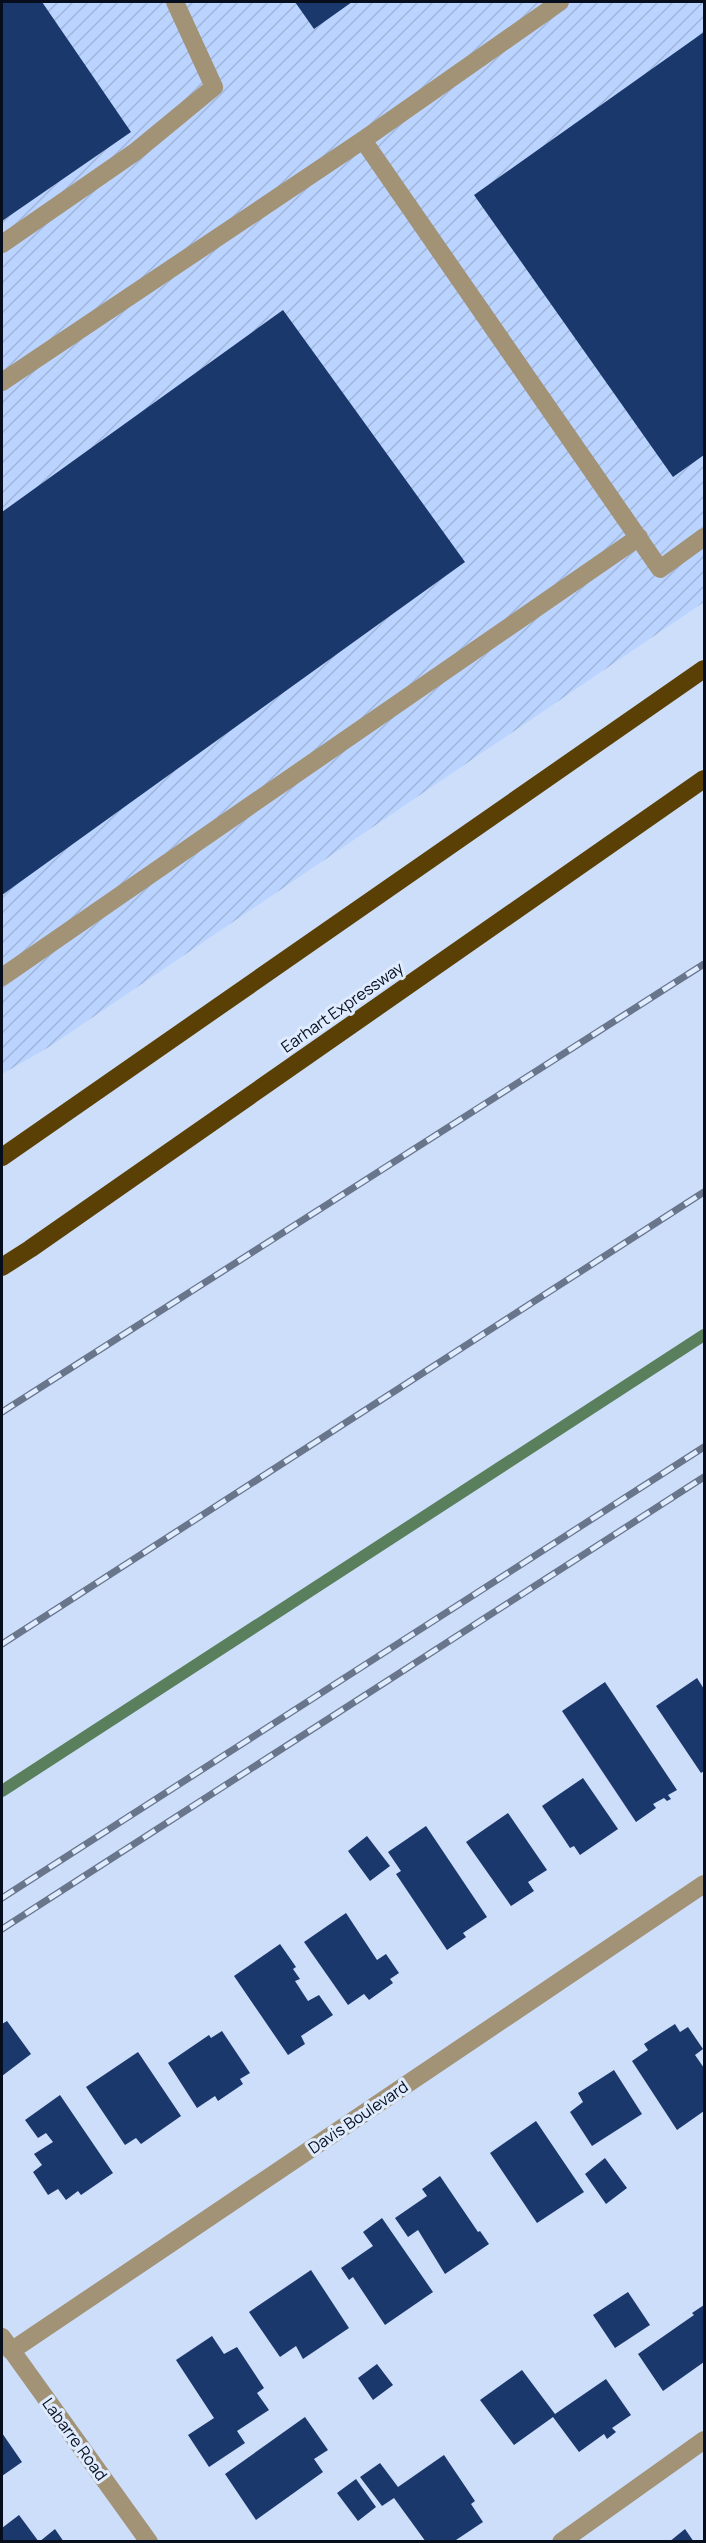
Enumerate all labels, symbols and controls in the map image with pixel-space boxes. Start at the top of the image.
street label: Earhart Expressway [276,956,408,1057]
street label: Davis Boulevard [304,2075,412,2159]
street label: Labarre Road [38,2393,112,2485]

